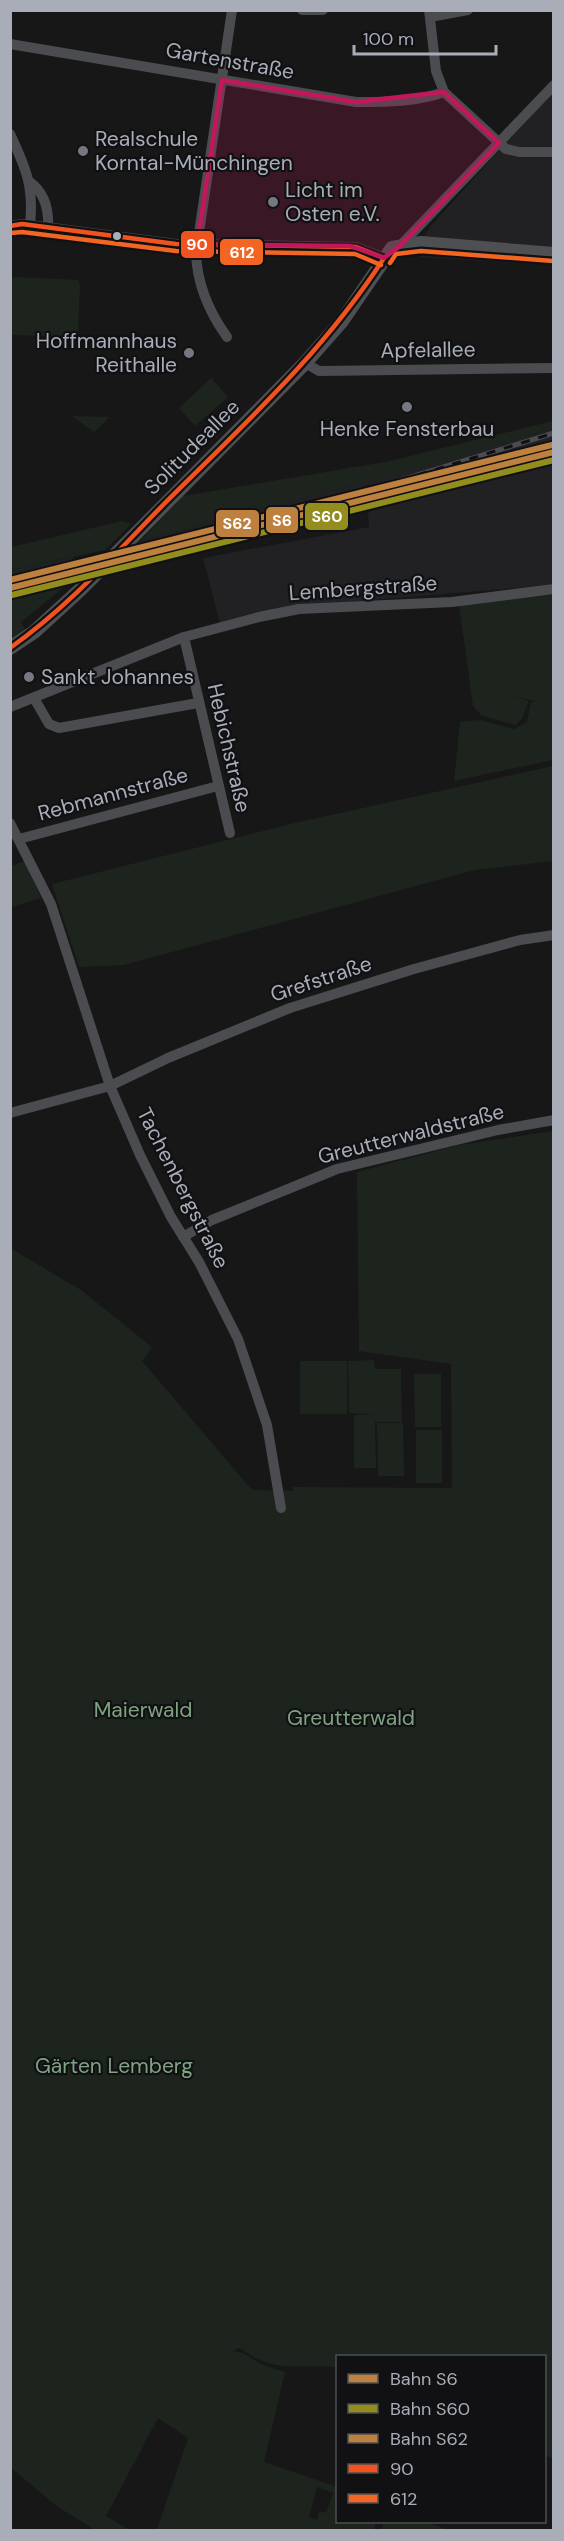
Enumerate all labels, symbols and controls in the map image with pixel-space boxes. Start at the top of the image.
scale bar [354,18,496,56]
text: 100 m [363,27,414,51]
street label: Gartenstraße [164,36,297,86]
place label: Realschule Korntal-Münchingen [95,125,293,177]
marker: Realschule Korntal-Münchingen [76,144,90,158]
place label: Licht im Osten e.V. [285,176,380,228]
marker: Licht im Osten e.V. [266,195,280,209]
unlabelled marker [111,230,123,242]
line badge: 90 [180,230,215,259]
text: 90 [186,234,208,255]
line badge: 612 [219,238,264,266]
text: 612 [229,242,255,263]
place label: Hoffmannhaus Reithalle [36,327,177,379]
street label: Apfelallee [380,335,476,365]
marker: Hoffmannhaus Reithalle [182,346,196,360]
street label: Solitudeallee [138,393,246,501]
marker: Henke Fensterbau [400,400,414,414]
place label: Henke Fensterbau [320,415,494,443]
line badge: S60 [304,502,349,531]
line badge: S6 [265,506,299,534]
text: S60 [311,506,343,527]
line badge: S62 [215,509,260,538]
text: S6 [272,510,292,531]
text: S62 [223,513,251,534]
street label: Lembergstraße [288,569,438,607]
place label: Sankt Johannes [41,663,194,691]
marker: Sankt Johannes [22,670,36,684]
street label: Hebichstraße [201,681,257,815]
street label: Rebmannstraße [35,761,191,827]
street label: Grefstraße [267,949,375,1009]
street label: Greutterwaldstraße [315,1097,507,1171]
street label: Tachenbergstraße [130,1103,236,1273]
park label: Maierwald [94,1696,192,1724]
park label: Greutterwald [287,1704,415,1732]
park label: Gärten Lemberg [35,2052,193,2080]
legend [336,2355,546,2523]
text: Bahn S6 [390,2367,458,2391]
text: Bahn S60 [390,2397,470,2421]
text: Bahn S62 [390,2427,468,2451]
text: 90 [390,2457,414,2481]
text: 612 [390,2487,417,2511]

